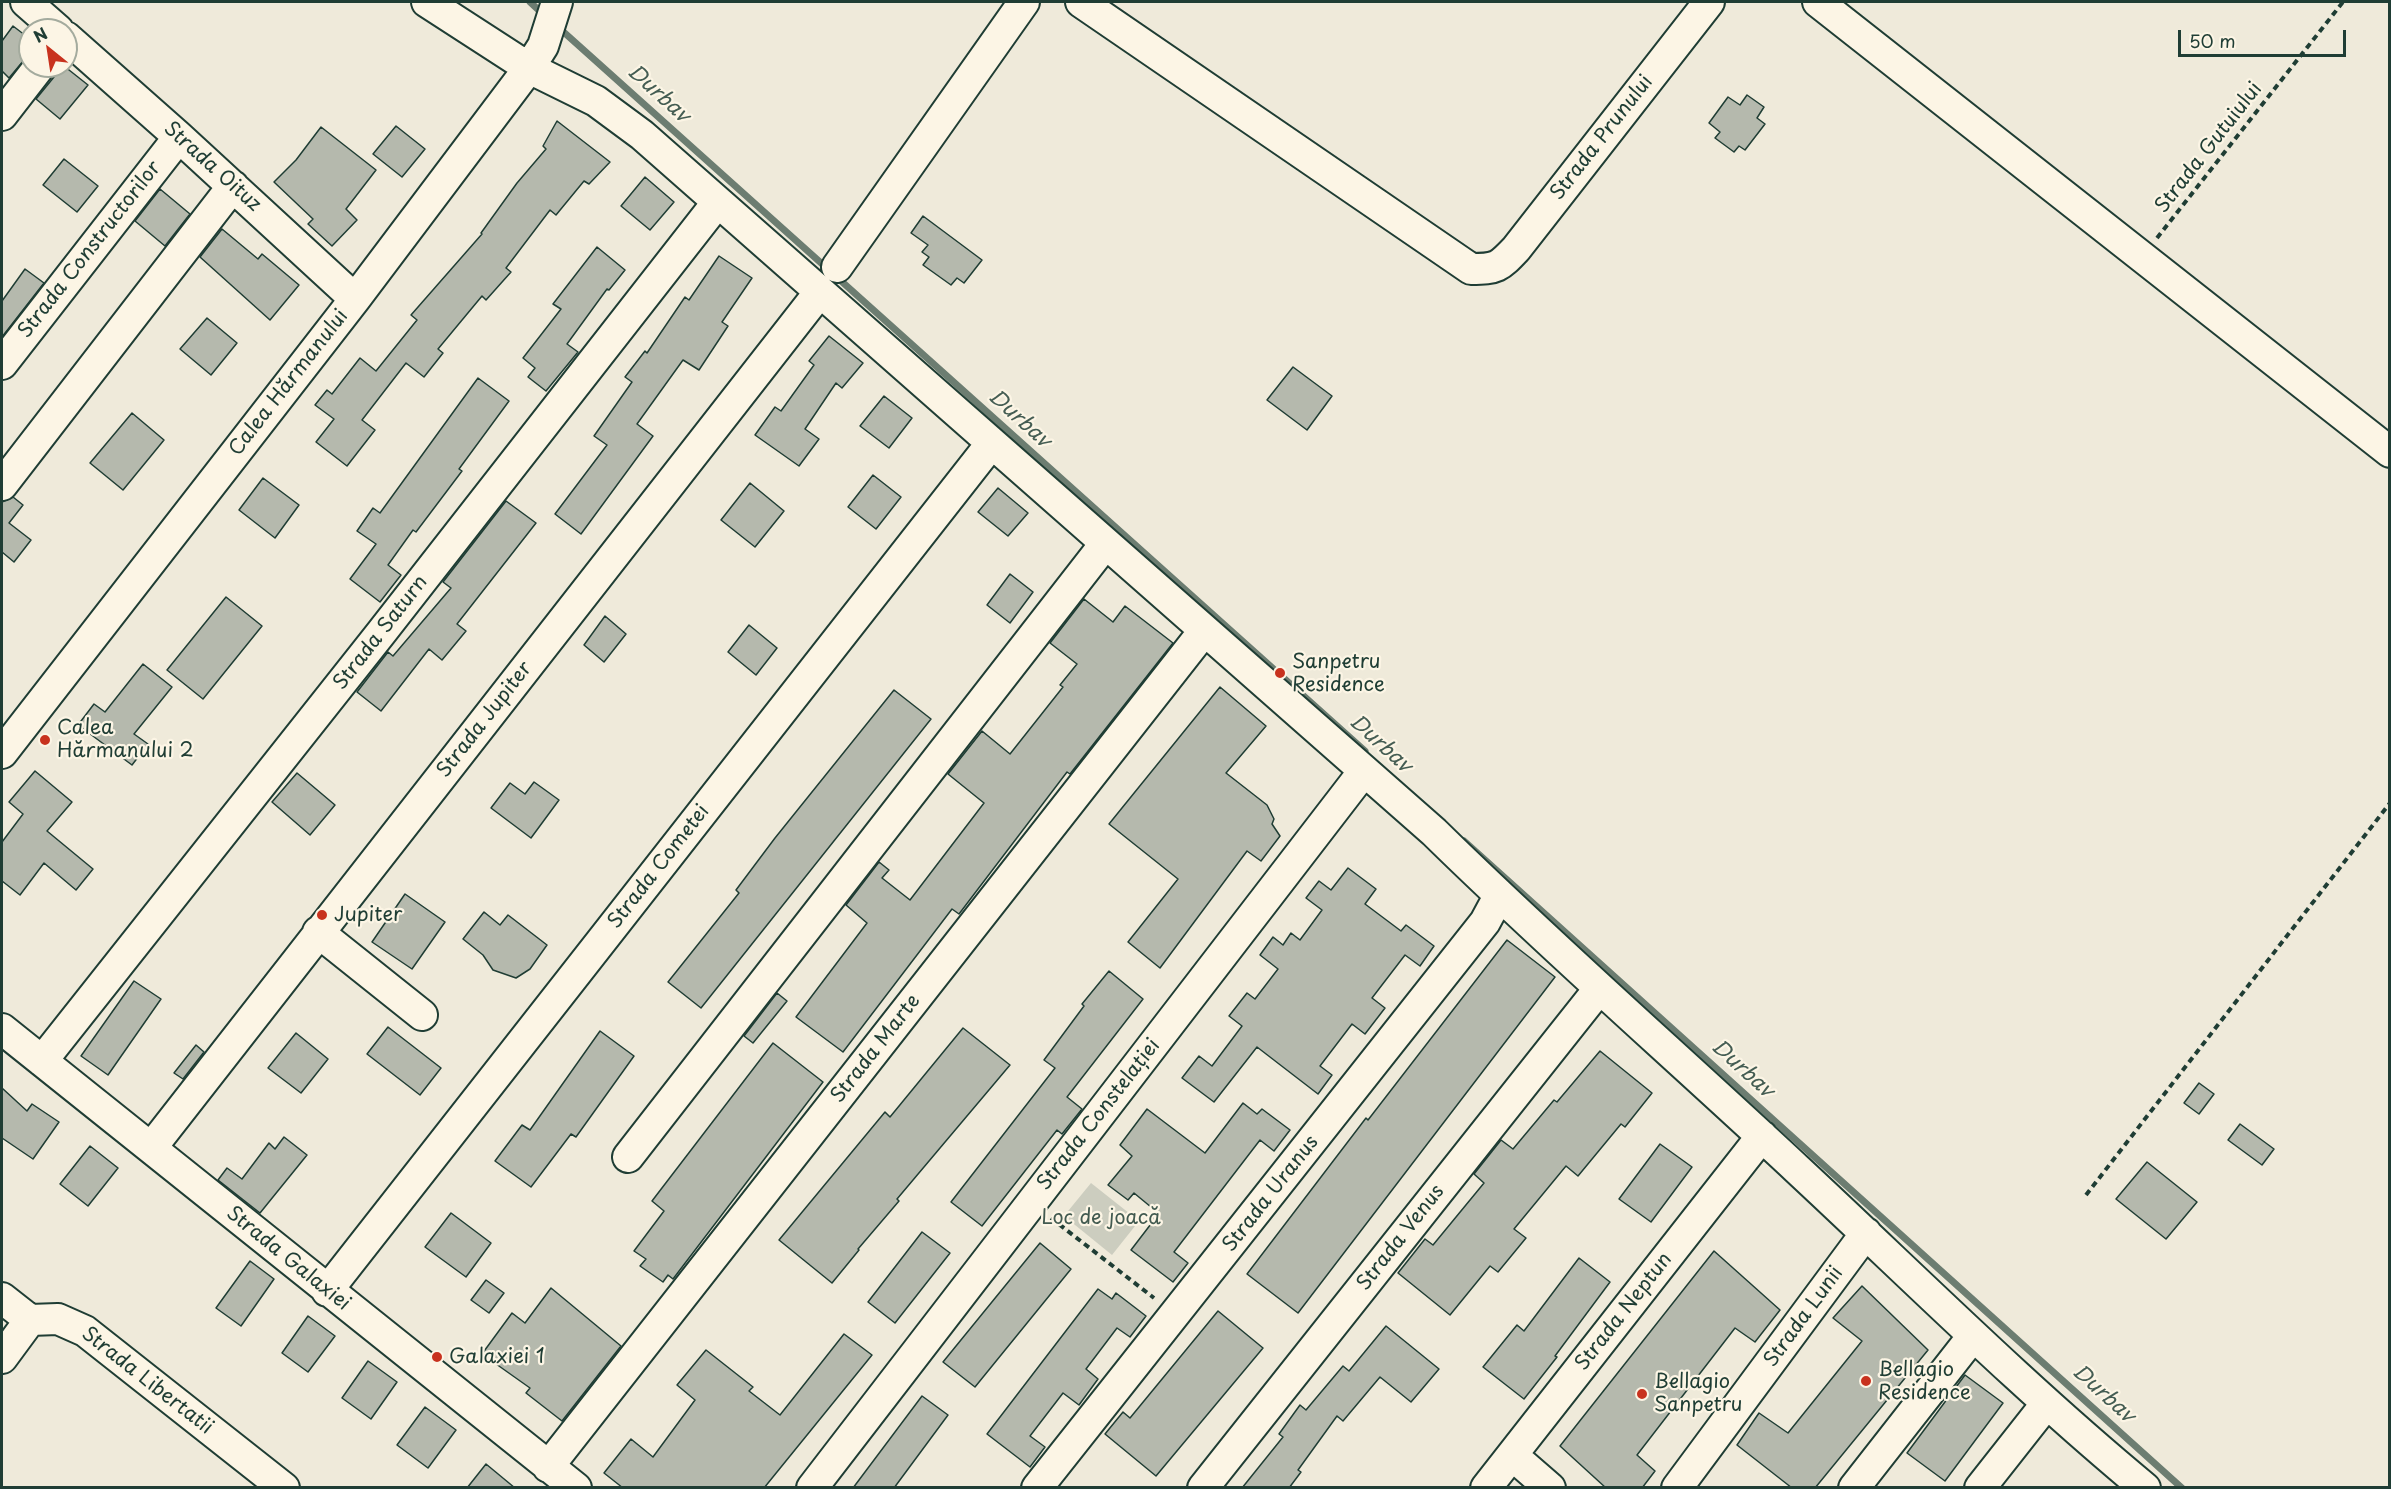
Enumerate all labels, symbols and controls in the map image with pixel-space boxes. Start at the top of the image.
north arrow [18,18,78,78]
scale bar [2181,18,2349,56]
text: N [29,21,51,48]
text: 50 m [2189,27,2236,54]
water label: Durbav [622,59,694,129]
street label: Strada Prunului [1546,71,1658,205]
street label: Strada Gutuiului [2151,78,2267,218]
street label: Strada Oituz [158,117,266,217]
street label: Strada Constructorilor [13,157,167,343]
street label: Calea Hărmanului [224,305,354,461]
water label: Durbav [983,384,1055,454]
street label: Strada Saturn [329,571,433,695]
place label: Sanpetru Residence [1292,650,1385,697]
street label: Strada Jupiter [432,657,538,783]
marker: Sanpetru Residence [1273,666,1287,680]
water label: Durbav [1344,709,1416,779]
place label: Calea Hărmanului 2 [57,716,194,763]
marker: Calea Hărmanului 2 [38,733,52,747]
street label: Strada Cometei [603,800,715,934]
place label: Jupiter [334,903,402,927]
marker: Jupiter [315,908,329,922]
street label: Strada Marte [826,990,926,1108]
street label: Strada Constelației [1032,1034,1166,1196]
water label: Durbav [1706,1034,1778,1104]
street label: Strada Uranus [1218,1131,1324,1257]
street label: Strada Venus [1352,1180,1450,1296]
street label: Strada Galaxiei [221,1202,355,1316]
park label: Loc de joacă [1041,1206,1161,1230]
street label: Strada Neptun [1571,1248,1677,1376]
street label: Strada Lunii [1759,1262,1849,1372]
street label: Strada Libertatii [76,1322,218,1440]
place label: Galaxiei 1 [449,1345,545,1369]
marker: Galaxiei 1 [430,1350,444,1364]
place label: Bellagio Residence [1878,1358,1971,1405]
water label: Durbav [2067,1359,2139,1429]
place label: Bellagio Sanpetru [1654,1370,1742,1417]
marker: Bellagio Residence [1859,1374,1873,1388]
marker: Bellagio Sanpetru [1635,1387,1649,1401]

